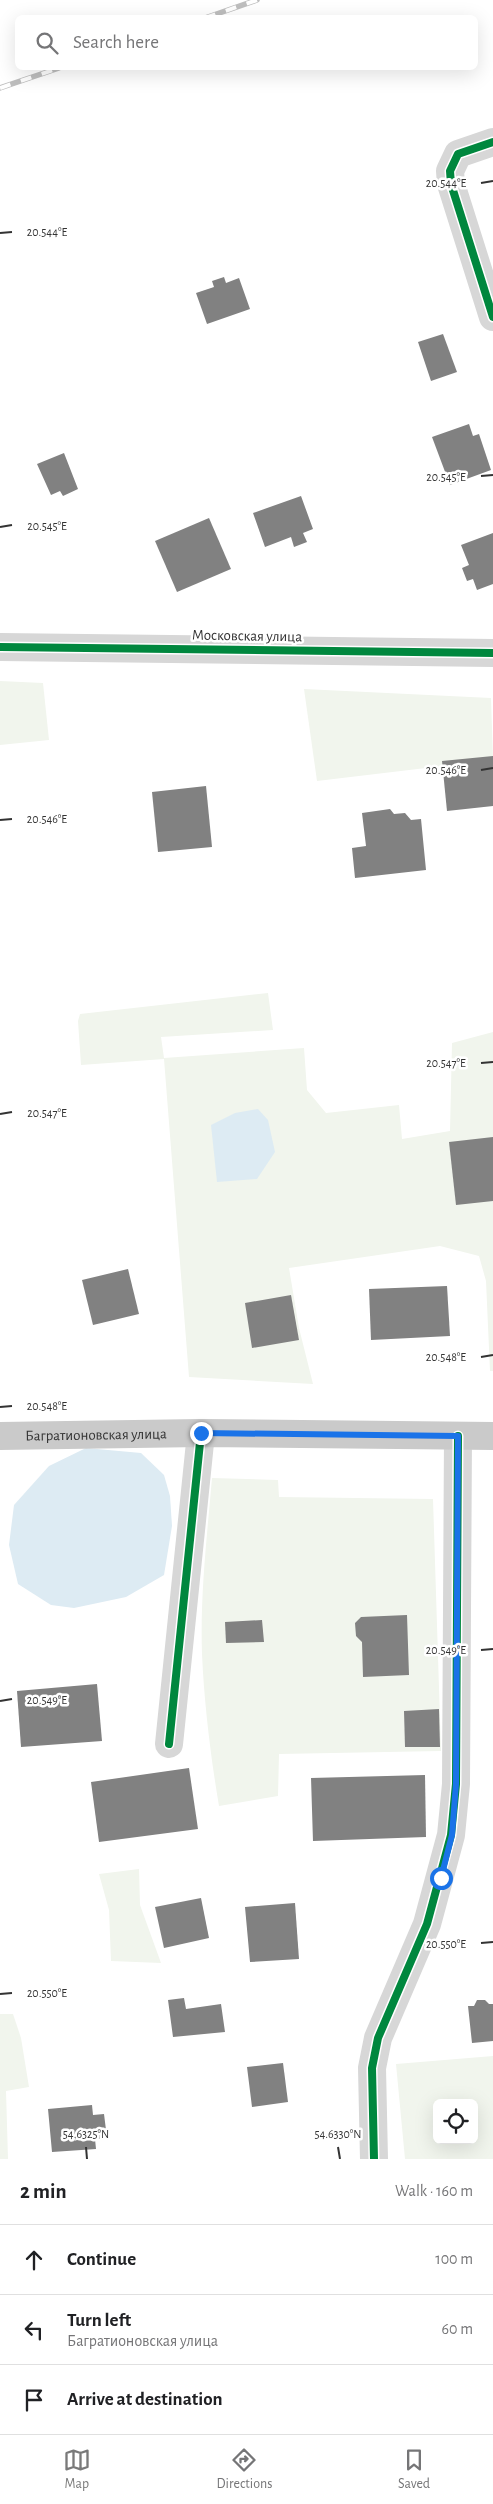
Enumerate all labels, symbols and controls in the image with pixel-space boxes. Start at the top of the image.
search box [15,15,478,70]
icon: search [33,29,61,57]
text: Search here [73,33,159,52]
text: 20.544°E [426,177,466,189]
text: 20.544°E [27,226,67,238]
text: 20.545°E [426,471,466,483]
text: 20.545°E [27,520,67,532]
street label: Московская улица [192,628,302,644]
text: 20.546°E [426,764,466,776]
text: 20.546°E [27,813,67,825]
text: 20.547°E [426,1057,466,1069]
text: 20.547°E [27,1107,67,1119]
text: 20.548°E [426,1351,466,1363]
text: 20.548°E [27,1400,67,1412]
route end [190,1422,213,1445]
street label: Багратионовская улица [25,1426,167,1443]
text: 20.549°E [426,1644,466,1656]
text: 20.549°E [27,1694,67,1706]
route start [430,1867,453,1890]
text: 20.550°E [426,1938,466,1950]
text: 20.550°E [27,1987,67,1999]
map controls [433,2099,478,2144]
button: locate [433,2099,478,2144]
text: 54.6325°N [63,2128,109,2140]
text: 54.6330°N [314,2128,362,2140]
text: 2 min [20,2181,67,2202]
text: Walk · 160 m [395,2183,473,2199]
icon: ahead [20,2246,48,2274]
text: Continue [67,2250,136,2269]
text: 100 m [435,2251,473,2267]
text: Turn left [67,2311,131,2330]
icon: left [20,2316,48,2344]
text: 60 m [442,2321,473,2337]
text: Багратионовская улица [67,2333,218,2349]
icon: arrive [20,2386,48,2414]
text: Arrive at destination [67,2390,223,2409]
tab: Map [63,2446,91,2493]
tab: Directions [217,2446,272,2493]
tab: Saved [398,2446,430,2493]

